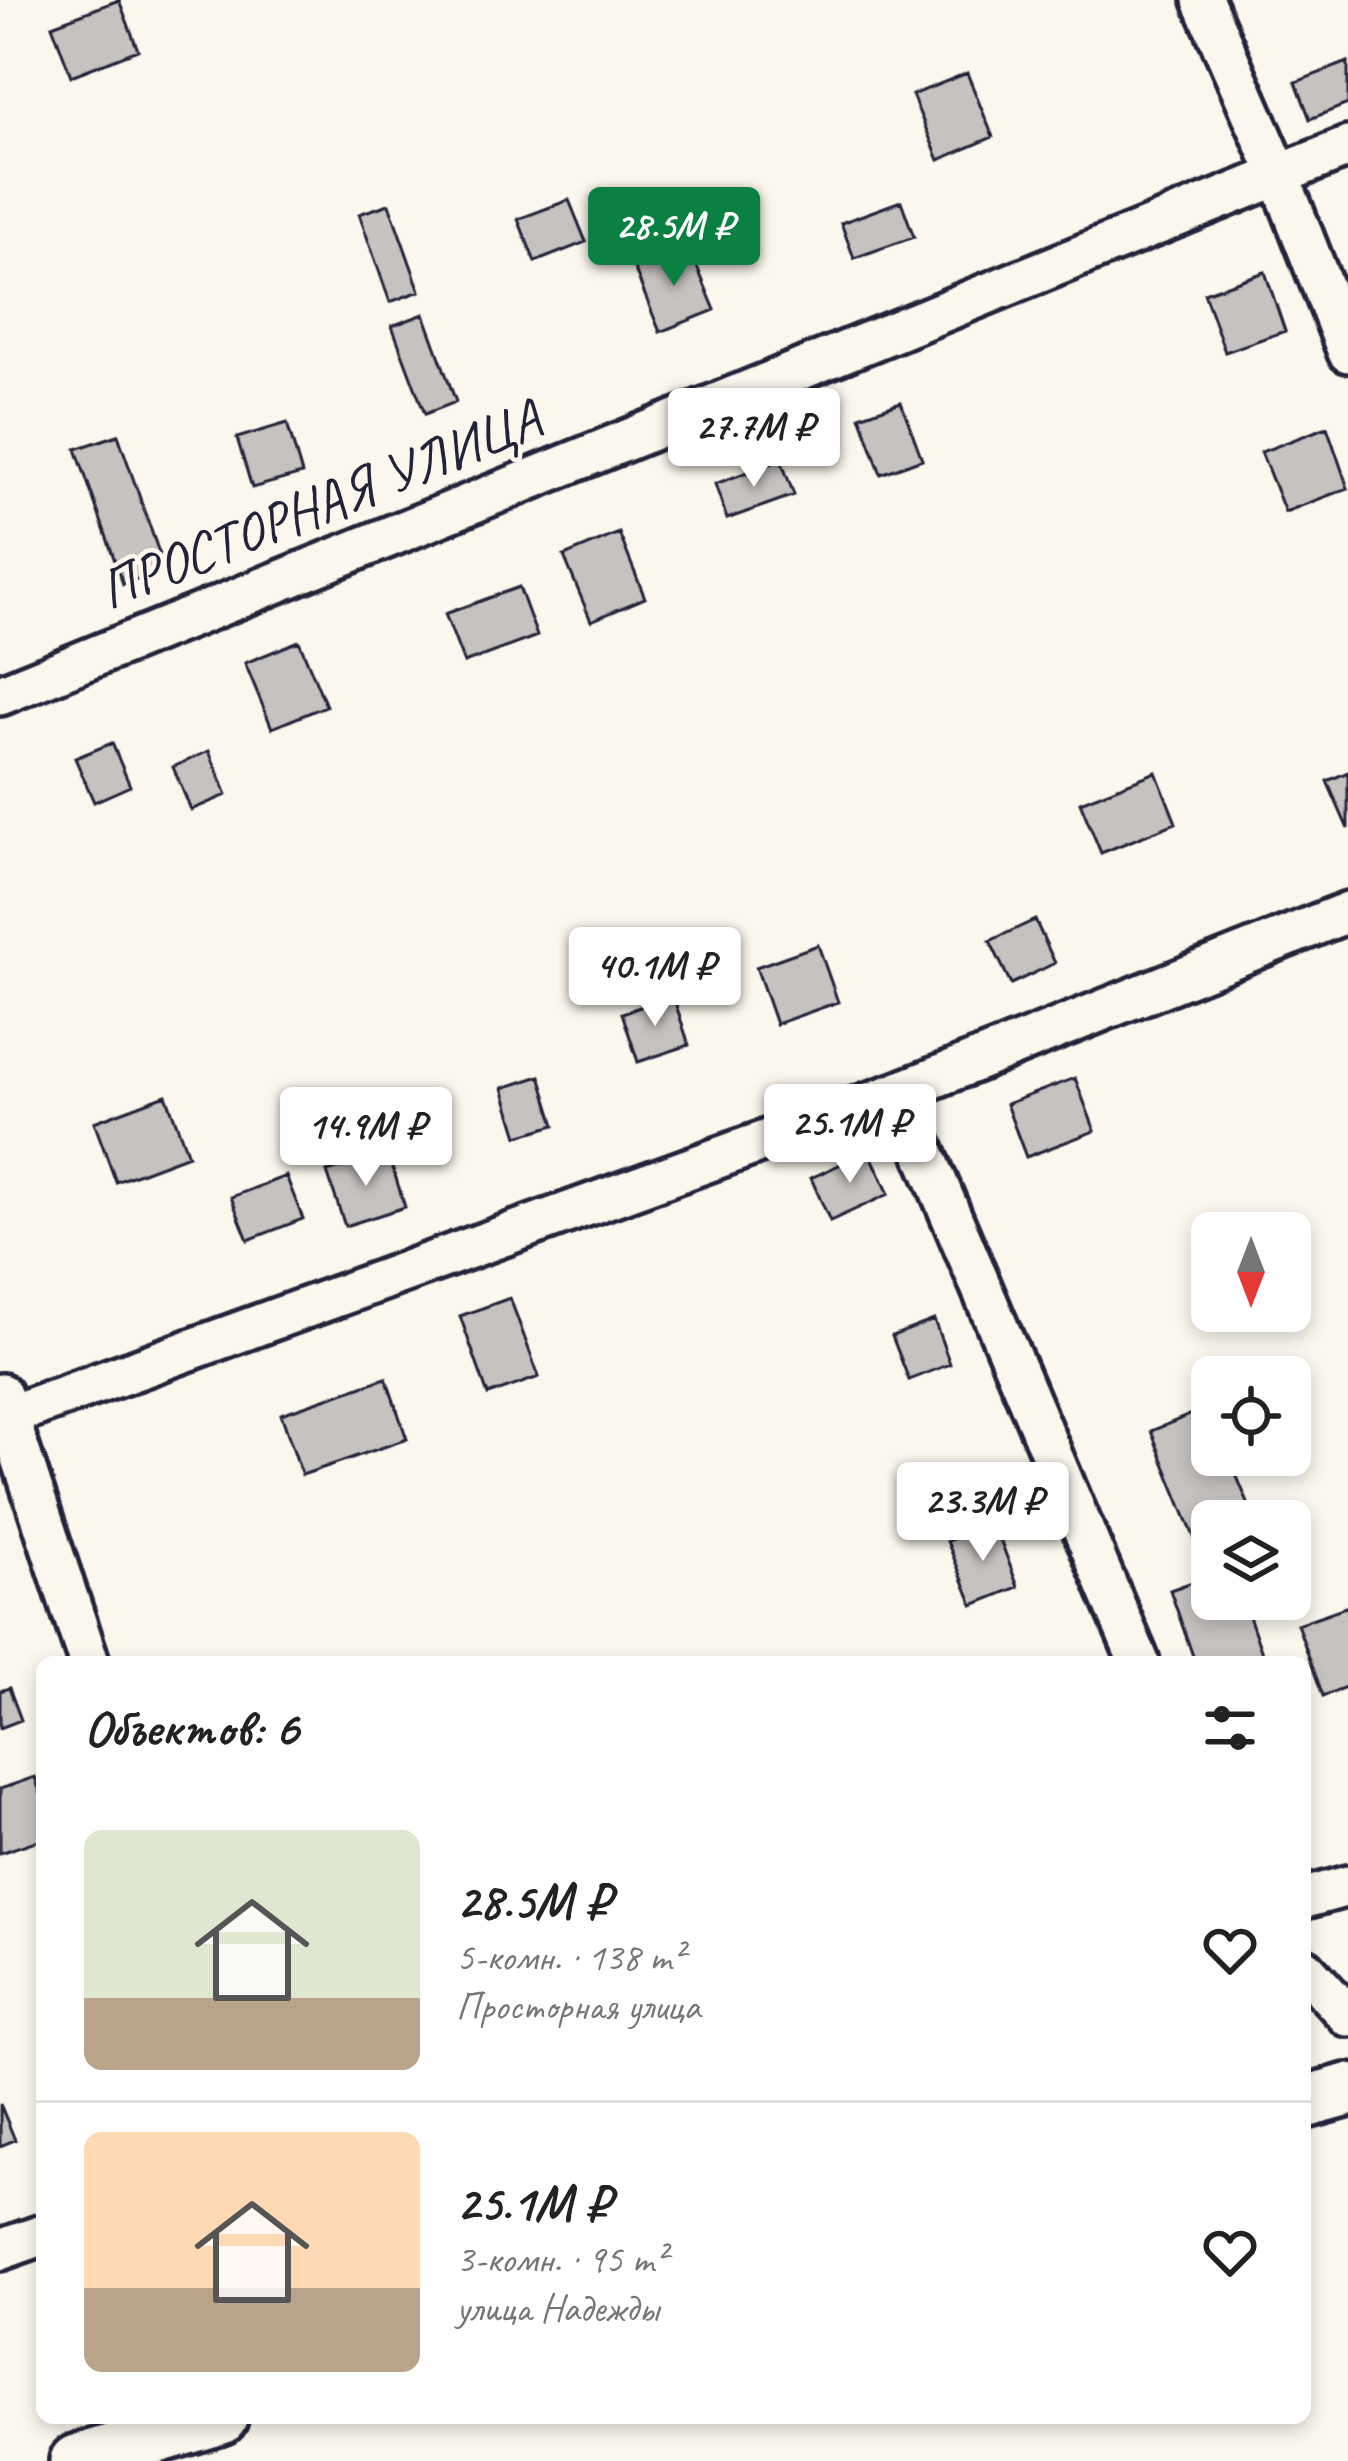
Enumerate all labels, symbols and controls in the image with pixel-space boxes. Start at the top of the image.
pin: 28.5M ₽ [563,187,785,289]
text: 28.5M ₽ [615,201,733,250]
street label: ПРОСТОРНАЯ УЛИЦА [88,382,553,625]
pin: 27.7M ₽ [643,388,865,490]
text: 27.7M ₽ [695,402,813,451]
pin: 40.1M ₽ [544,927,766,1029]
text: 40.1M ₽ [596,941,714,990]
pin: 25.1M ₽ [739,1084,961,1186]
pin: 14.9M ₽ [255,1087,477,1189]
text: 25.1M ₽ [791,1098,909,1147]
text: 14.9M ₽ [307,1101,425,1150]
north arrow [1191,1212,1311,1332]
map controls [1191,1212,1311,1620]
button: locate [1191,1356,1311,1476]
pin: 23.3M ₽ [872,1462,1094,1564]
text: 23.3M ₽ [924,1476,1042,1525]
button: layers [1191,1500,1311,1620]
icon: filters [1197,1695,1263,1761]
text: Объектов: 6 [84,1696,298,1760]
text: 28.5M ₽ [456,1869,610,1933]
icon: home [180,1878,324,2022]
icon: heart [1197,1917,1263,1983]
text: 5-комн. · 138 m² [456,1933,684,1982]
text: Просторная улица [456,1982,700,2031]
text: 25.1M ₽ [456,2171,610,2235]
icon: home [180,2180,324,2324]
icon: heart [1197,2219,1263,2285]
text: 3-комн. · 95 m² [456,2235,666,2284]
text: улица Надежды [456,2284,659,2333]

